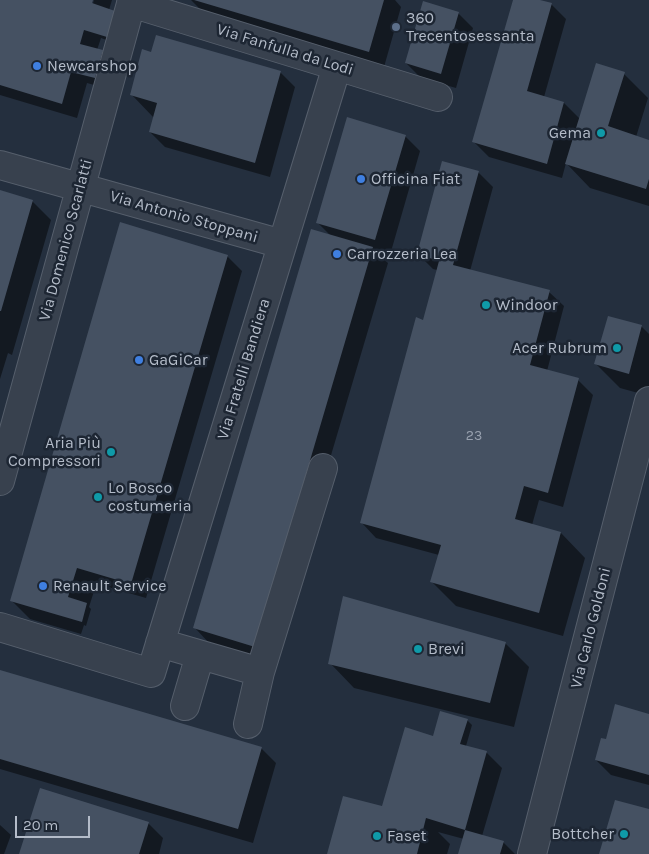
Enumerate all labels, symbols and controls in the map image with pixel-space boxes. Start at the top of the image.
place label: 360 Trecentosessanta [406,8,534,46]
street label: Via Fanfulla da Lodi [214,20,356,80]
marker: 360 Trecentosessanta [390,21,402,33]
place label: Newcarshop [47,56,137,76]
marker: Newcarshop [31,60,43,72]
place label: Gema [549,123,591,143]
marker: Gema [595,127,607,139]
street label: Via Domenico Scarlatti [35,157,97,323]
place label: Officina Fiat [371,169,460,189]
marker: Officina Fiat [355,173,367,185]
street label: Via Antonio Stoppani [108,187,260,247]
place label: Carrozzeria Lea [347,244,457,264]
marker: Carrozzeria Lea [331,248,343,260]
place label: Windoor [496,295,557,315]
street label: Via Fratelli Bandiera [213,296,275,442]
marker: Windoor [480,299,492,311]
place label: Acer Rubrum [512,338,607,358]
marker: Acer Rubrum [611,342,623,354]
place label: GaGiCar [149,350,208,370]
marker: GaGiCar [133,354,145,366]
house number: 23 [466,428,482,444]
place label: Aria Più Compressori [8,433,101,471]
marker: Aria Più Compressori [105,446,117,458]
place label: Lo Bosco costumeria [108,478,192,516]
marker: Lo Bosco costumeria [92,491,104,503]
street label: Via Carlo Goldoni [567,566,615,690]
place label: Renault Service [53,576,166,596]
marker: Renault Service [37,580,49,592]
place label: Brevi [428,639,465,659]
marker: Brevi [412,643,424,655]
scale bar [18,806,92,838]
text: 20 m [23,816,58,834]
place label: Bottcher [551,824,614,844]
place label: Faset [387,826,426,846]
marker: Bottcher [618,828,630,840]
marker: Faset [371,830,383,842]

